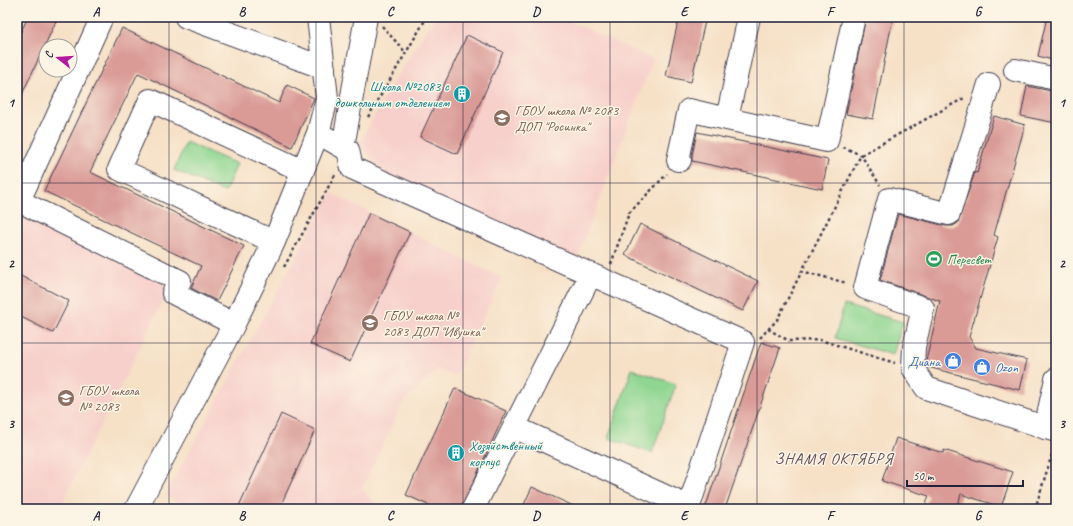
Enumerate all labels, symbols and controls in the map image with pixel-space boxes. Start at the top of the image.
text: A [93,4,101,20]
text: B [239,4,247,20]
text: C [387,4,395,20]
text: D [532,4,541,20]
text: E [681,4,690,20]
text: F [827,4,836,20]
text: G [975,4,983,20]
north arrow [38,38,78,78]
text: С [41,49,56,60]
place label: Школа №2083 с дошкольным отделением [334,78,451,111]
building icon: Школа №2083 с дошкольным отделением [452,84,472,104]
text: 1 [8,95,16,111]
text: 1 [1059,95,1067,111]
place label: ГБОУ школа № 2083 ДОП "Росинка" [515,102,620,135]
school or university icon: ГБОУ школа № 2083 ДОП "Росинка" [492,108,512,128]
sports icon: Пересвет [924,249,944,269]
place label: Пересвет [947,251,992,268]
text: 2 [8,256,15,272]
text: 2 [1059,256,1066,272]
place label: ГБОУ школа № 2083 ДОП "Ивушка" [383,307,486,340]
school or university icon: ГБОУ школа № 2083 ДОП "Ивушка" [360,313,380,333]
shop icon: Диана [943,351,963,371]
place label: Диана [908,353,941,370]
shop icon: Ozon [972,357,992,377]
place label: Ozon [995,359,1019,376]
place label: ГБОУ школа № 2083 [79,382,140,415]
school or university icon: ГБОУ школа № 2083 [56,388,76,408]
text: 3 [8,416,15,432]
text: 3 [1059,416,1066,432]
place label: Хозяйственный корпус [469,437,543,470]
building icon: Хозяйственный корпус [446,443,466,463]
district label: ЗНАМЯ ОКТЯБРЯ [775,449,895,469]
scale bar [907,462,1023,488]
text: 50 m [913,468,935,484]
text: A [93,508,101,524]
text: B [239,508,247,524]
text: C [387,508,395,524]
text: D [532,508,541,524]
text: E [681,508,690,524]
text: F [827,508,836,524]
text: G [975,508,983,524]

